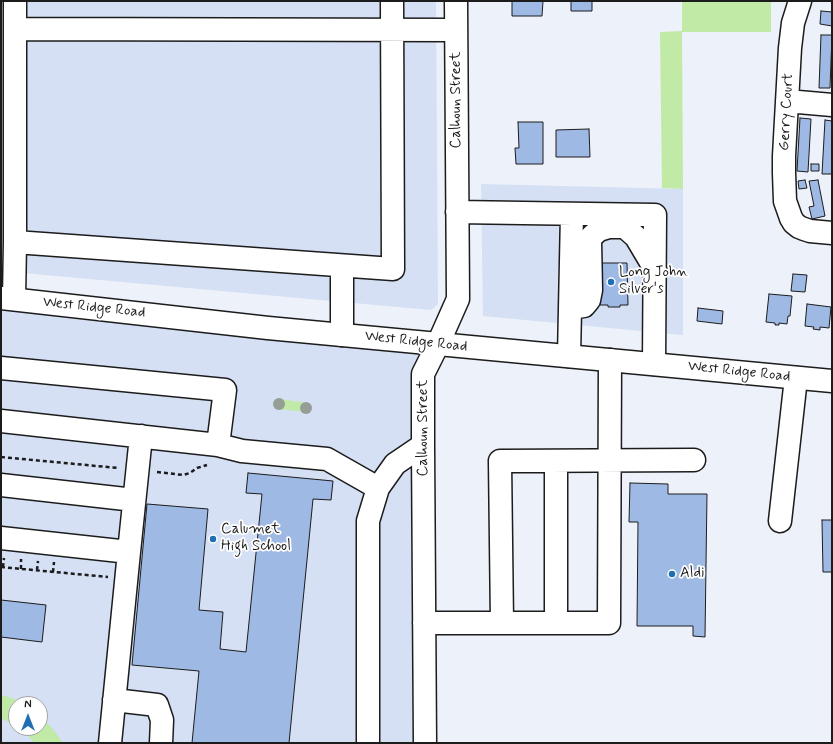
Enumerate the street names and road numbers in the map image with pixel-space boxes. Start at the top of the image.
street label: Calhoun Street [448,52,466,148]
street label: Gerry Court [776,73,798,151]
street label: West Ridge Road [42,294,146,322]
street label: West Ridge Road [364,328,468,356]
street label: West Ridge Road [687,358,791,386]
street label: Calhoun Street [415,380,433,476]

